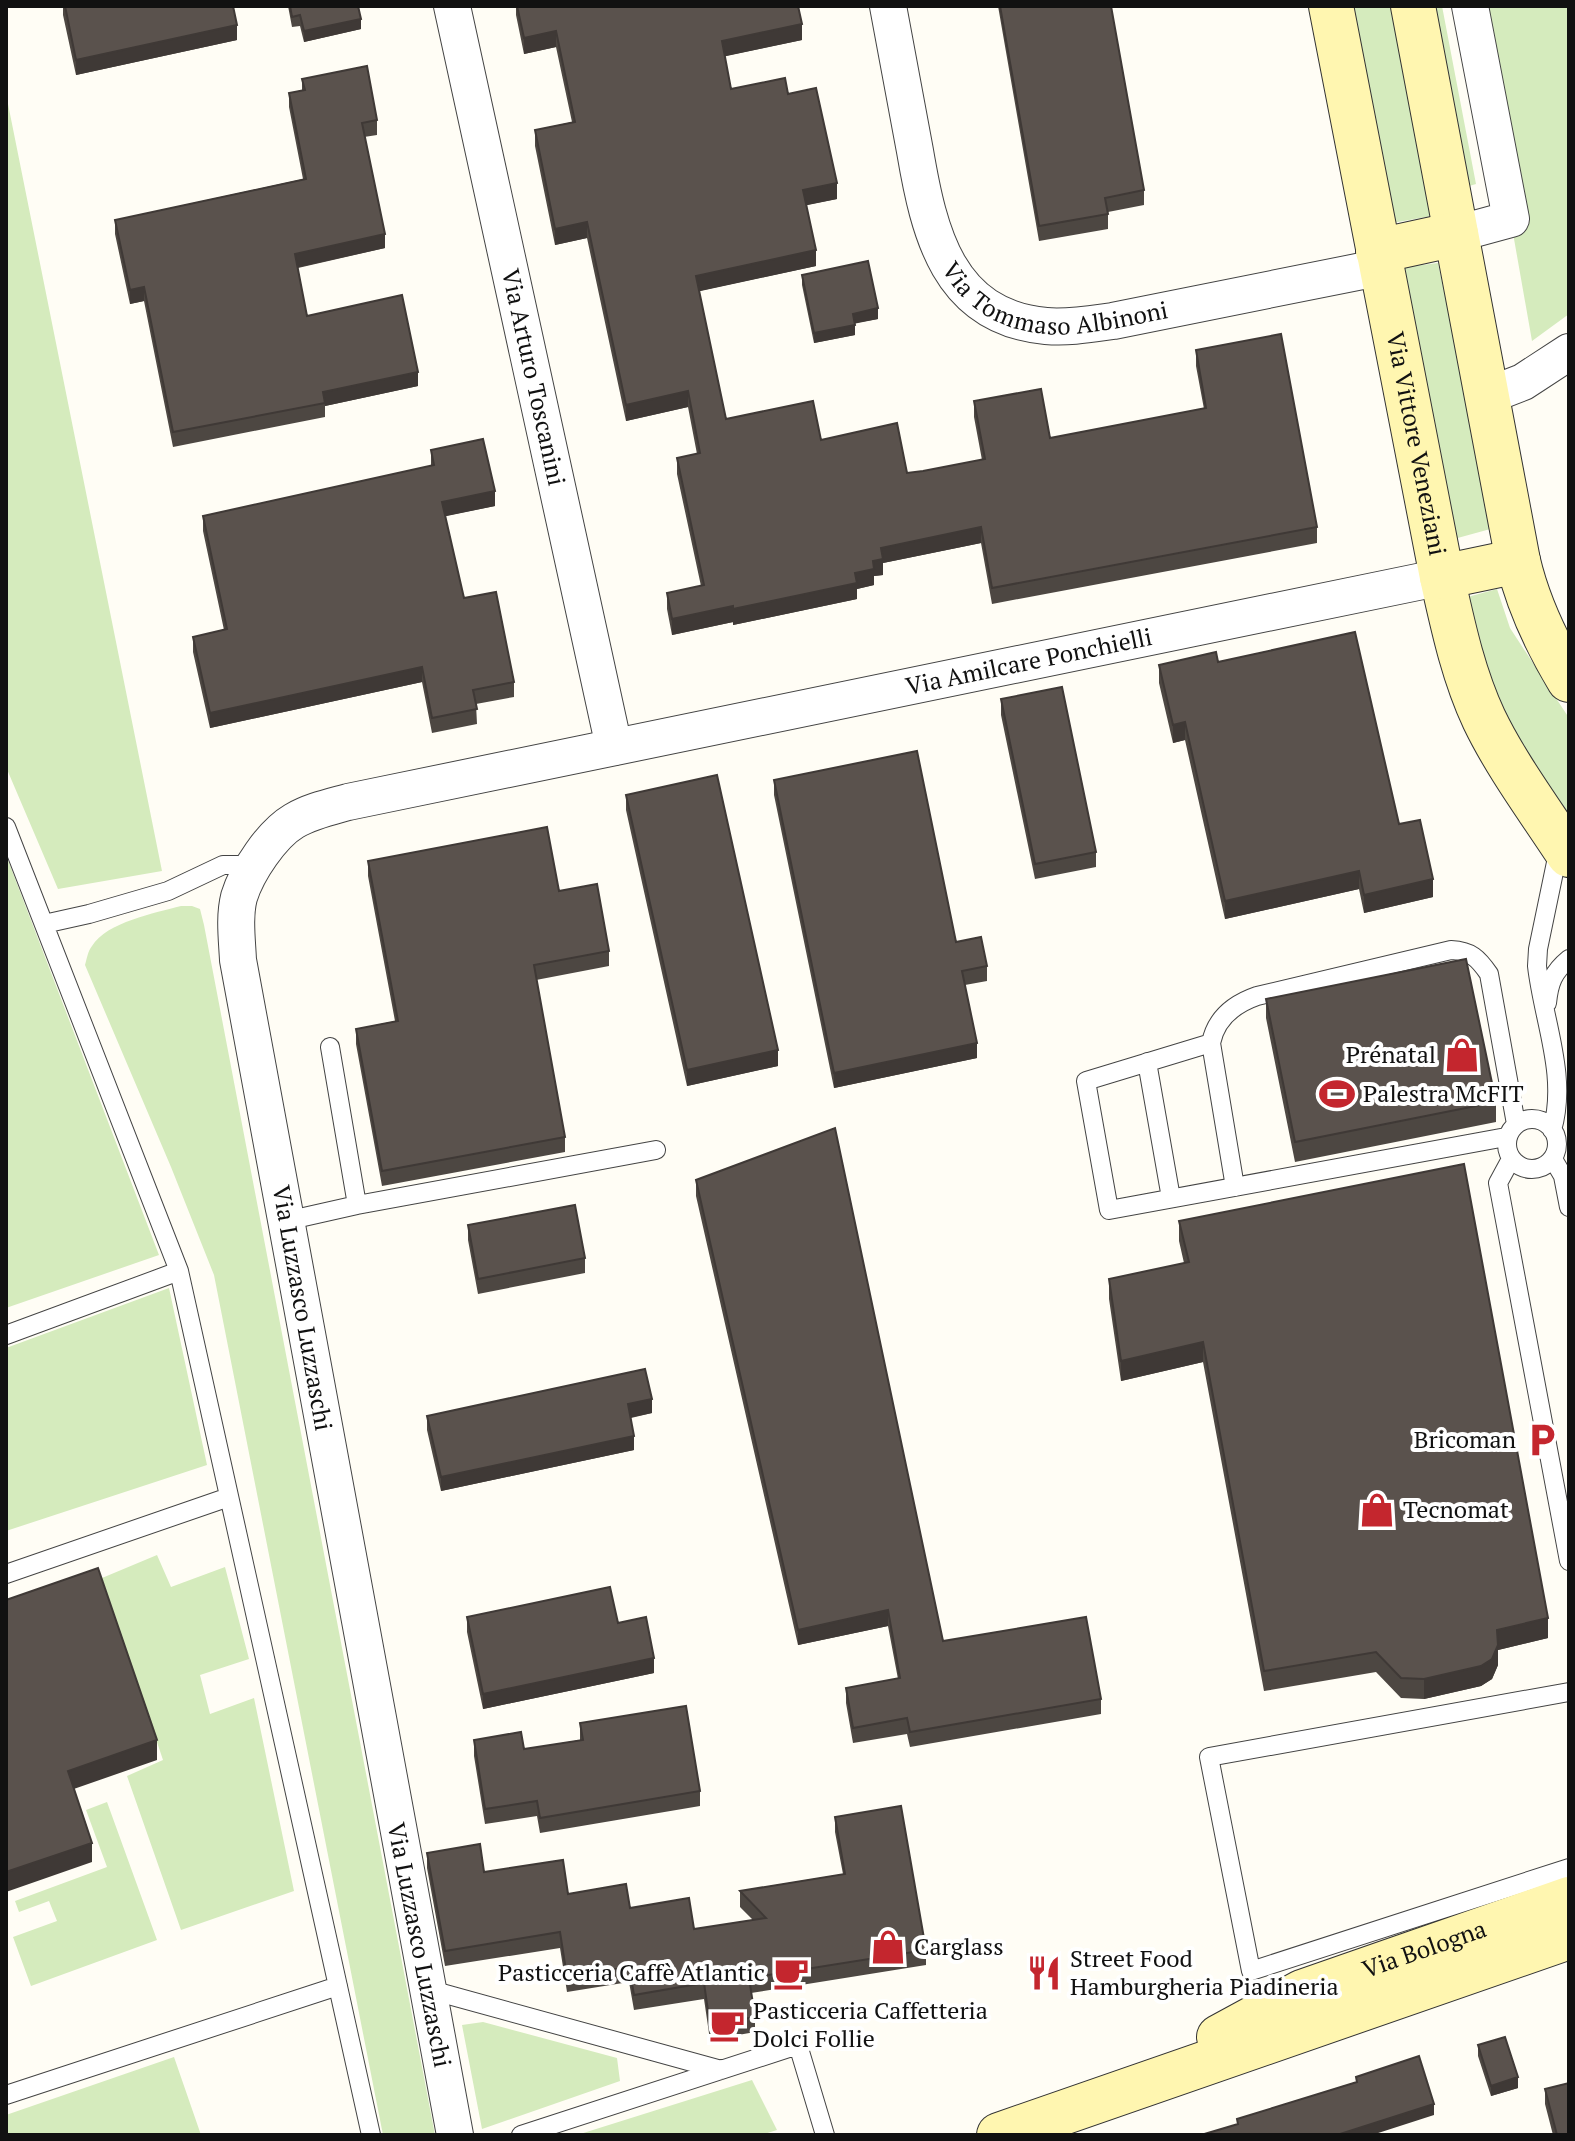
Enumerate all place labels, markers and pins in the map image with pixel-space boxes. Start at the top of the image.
shop icon: Prénatal [1443,1036,1481,1074]
place label: Prénatal [1346,1038,1436,1070]
sports icon: Palestra McFIT [1318,1075,1356,1113]
place label: Palestra McFIT [1363,1077,1524,1109]
parking icon: Bricoman [1523,1421,1561,1459]
place label: Bricoman [1414,1423,1516,1455]
shop icon: Tecnomat [1358,1491,1396,1529]
place label: Tecnomat [1403,1493,1509,1525]
shop icon: Carglass [869,1928,907,1966]
place label: Carglass [914,1930,1004,1962]
place label: Street Food Hamburgheria Piadineria [1070,1942,1339,2002]
cafe icon: Pasticceria Caffè Atlantic [772,1954,810,1992]
restaurant icon: Street Food Hamburgheria Piadineria [1025,1954,1063,1992]
place label: Pasticceria Caffè Atlantic [498,1956,765,1988]
place label: Pasticceria Caffetteria Dolci Follie [753,1994,988,2054]
cafe icon: Pasticceria Caffetteria Dolci Follie [708,2006,746,2044]

